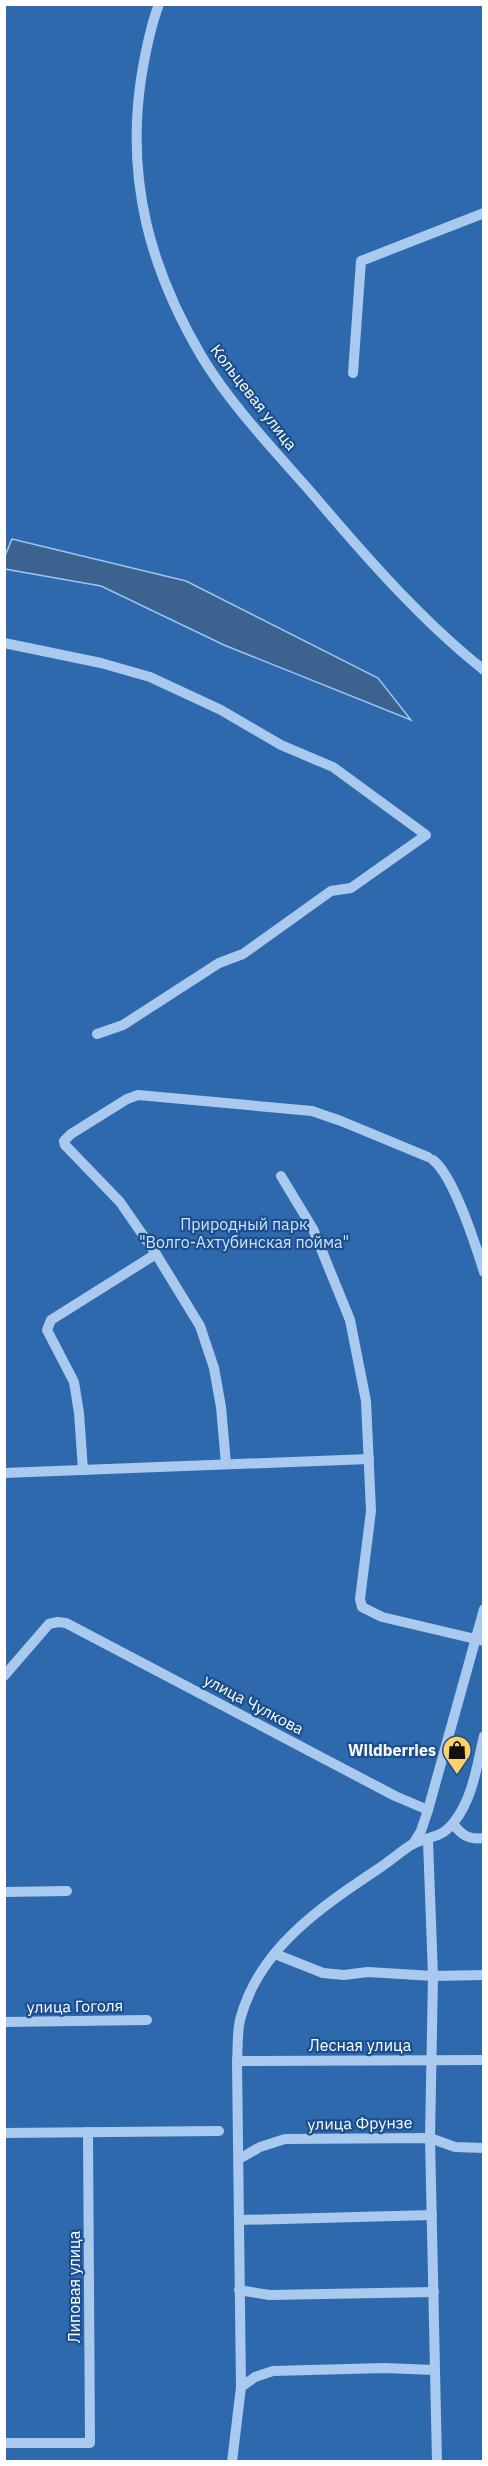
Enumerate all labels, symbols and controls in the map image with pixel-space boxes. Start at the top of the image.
street label: Кольцевая улица [206,340,302,454]
park label: Природный парк "Волго-Ахтубинская пойма" [139,1214,349,1252]
street label: улица Чулкова [201,1669,308,1739]
shop icon: Wildberries [441,1734,473,1776]
place label: Wildberries [348,1740,436,1760]
street label: улица Гоголя [27,1995,123,2017]
street label: Лесная улица [309,2035,412,2055]
street label: улица Фрунзе [307,2112,413,2134]
street label: Липовая улица [64,2230,84,2343]

